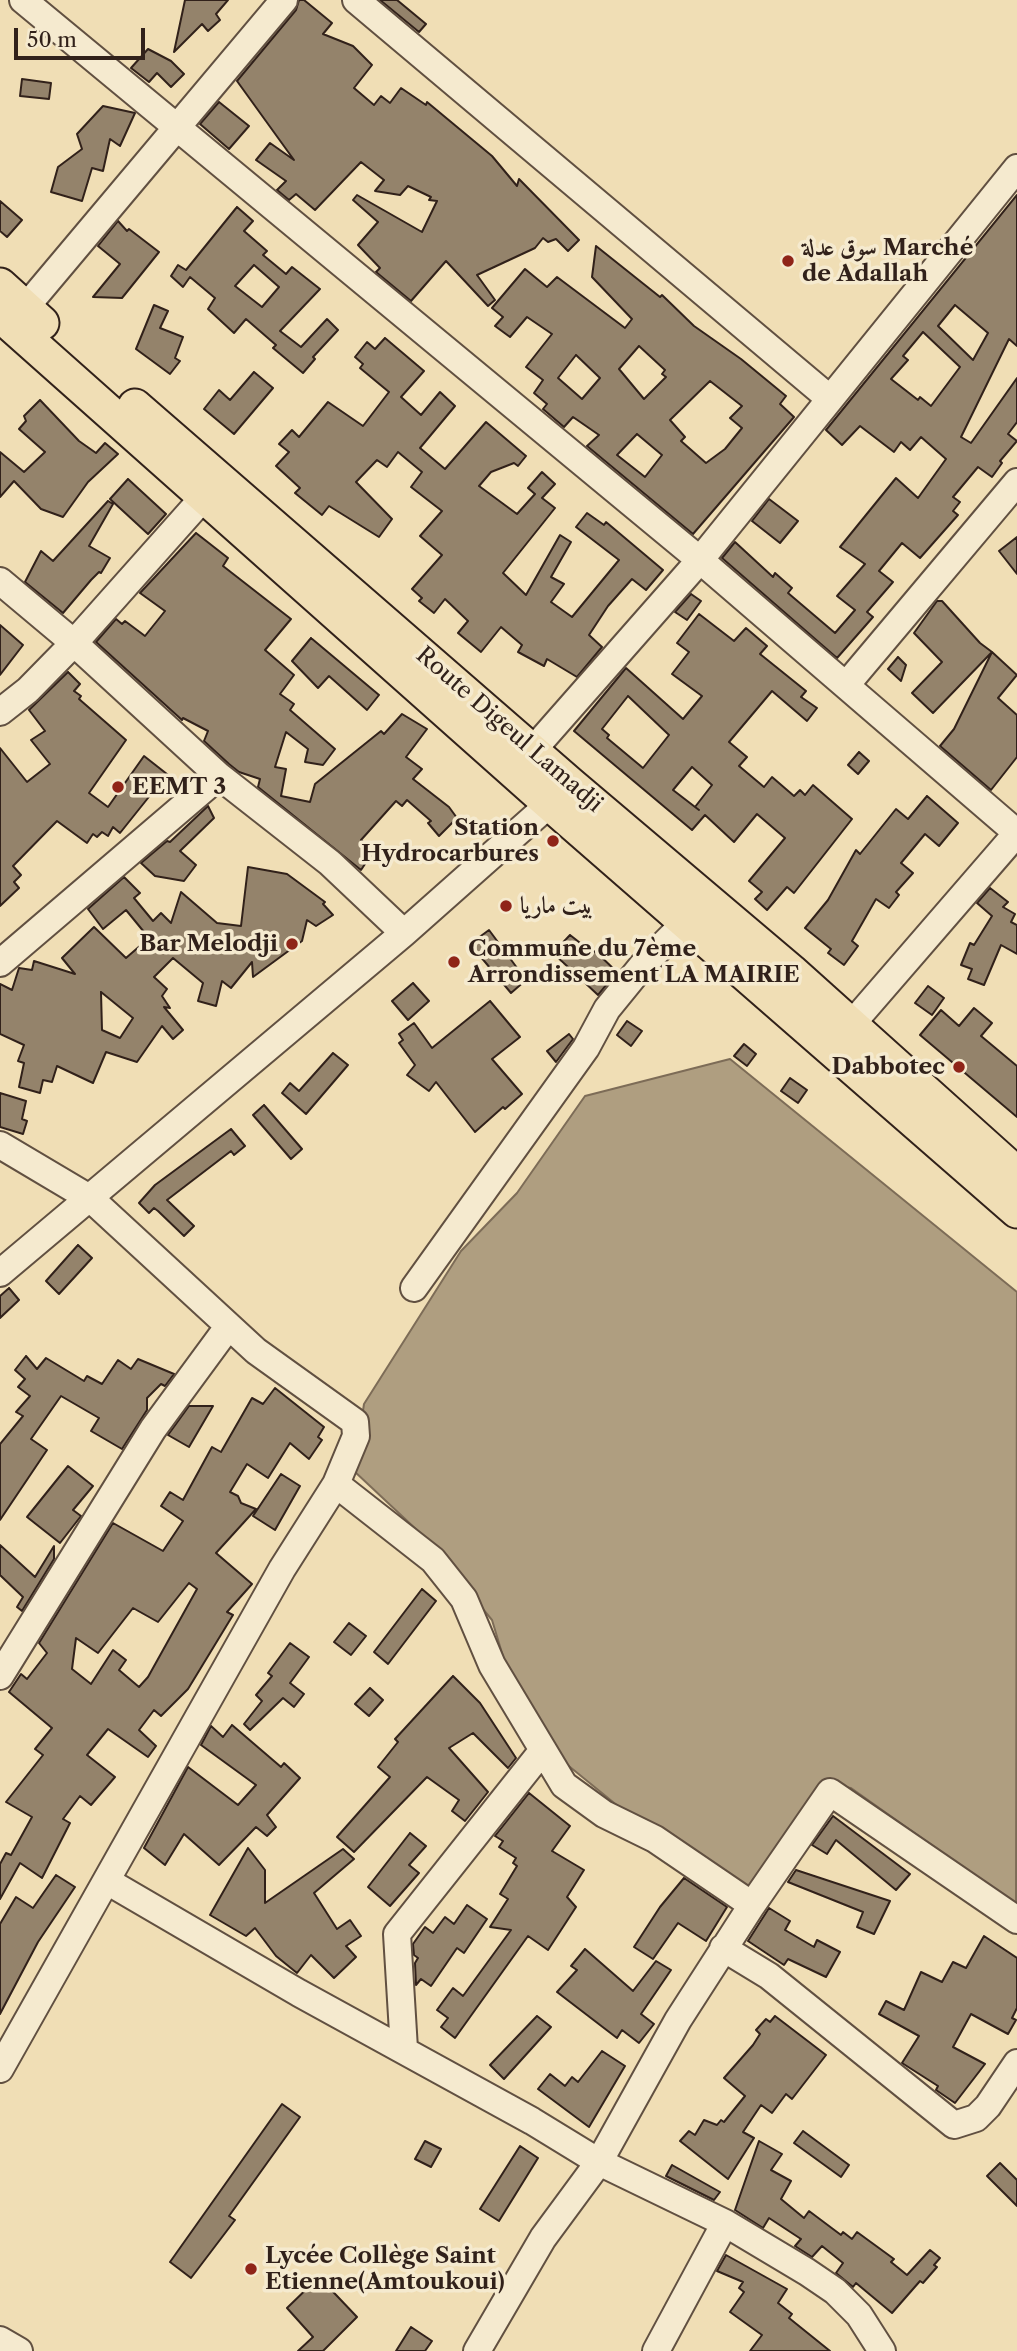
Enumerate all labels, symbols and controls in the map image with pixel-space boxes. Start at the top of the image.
scale bar [18,14,149,58]
text: 50 m [27,27,77,52]
place label: سوق عدلة Marché de Adallah [802,234,973,288]
marker: سوق عدلة Marché de Adallah [780,253,796,269]
street label: Route Digeul Lamadji [410,642,608,818]
place label: EEMT 3 [132,773,226,801]
marker: EEMT 3 [110,779,126,795]
place label: Station Hydrocarbures [361,814,539,868]
marker: Station Hydrocarbures [545,833,561,849]
place label: بيت ماريا [520,892,593,920]
marker: بيت ماريا [498,898,514,914]
place label: Bar Melodji [139,930,278,958]
place label: Commune du 7ème Arrondissement LA MAIRIE [468,935,800,989]
marker: Bar Melodji [284,936,300,952]
marker: Commune du 7ème Arrondissement LA MAIRIE [446,954,462,970]
place label: Dabbotec [832,1053,945,1081]
marker: Dabbotec [951,1059,967,1075]
place label: Lycée Collège Saint Etienne(Amtoukoui) [265,2242,505,2296]
marker: Lycée Collège Saint Etienne(Amtoukoui) [243,2261,259,2277]

